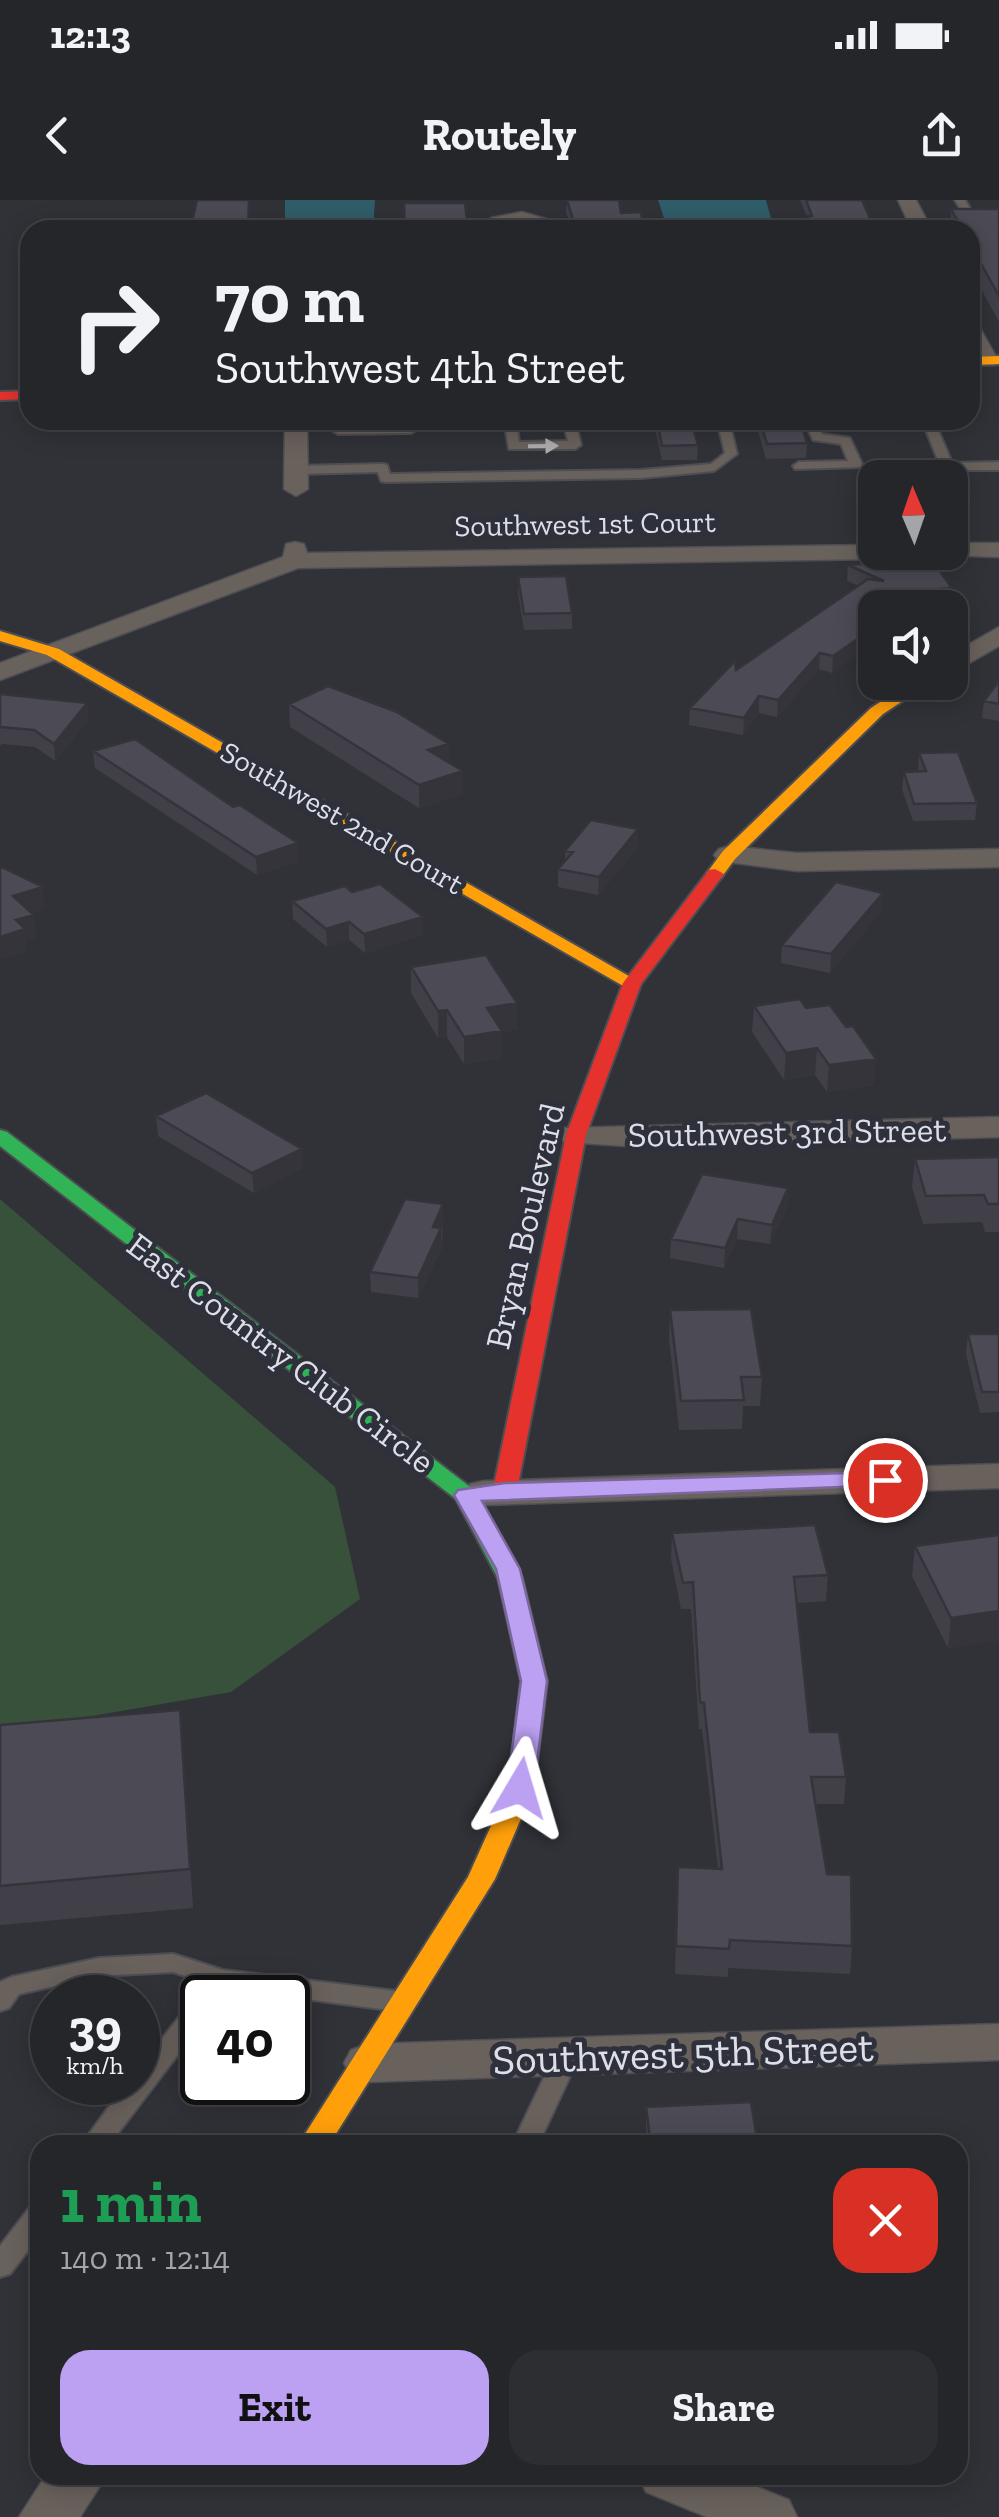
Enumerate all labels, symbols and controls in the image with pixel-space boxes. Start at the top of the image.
text: 12:13 [50,12,131,58]
icon: back [30,108,85,163]
text: Routely [423,108,576,162]
icon: share [914,108,969,163]
text: 70 m [215,256,364,340]
icon: right [50,260,180,390]
text: Southwest 4th Street [215,341,625,395]
one-way arrow [528,437,560,453]
north arrow [858,460,968,570]
map controls [858,460,968,700]
street label: Southwest 1st Court [454,504,716,544]
button: sound [858,590,968,700]
street label: Southwest 2nd Court [214,734,470,902]
street label: Bryan Boulevard [476,1099,574,1353]
street label: Southwest 3rd Street [627,1108,947,1156]
street label: East Country Club Circle [119,1224,443,1482]
pin [843,1438,928,1523]
icon: arrive [858,1453,913,1508]
position arrow [468,1736,572,1840]
speed limit sign: 40 [180,1975,310,2105]
text: 39 [68,1998,122,2058]
street label: Southwest 5th Street [492,2021,875,2085]
text: km/h [66,2050,124,2080]
text: 1 min [60,2165,202,2237]
button: close [833,2168,938,2273]
text: 140 m · 12:14 [60,2239,230,2277]
button: Exit [60,2350,489,2465]
button: Share [509,2350,938,2465]

